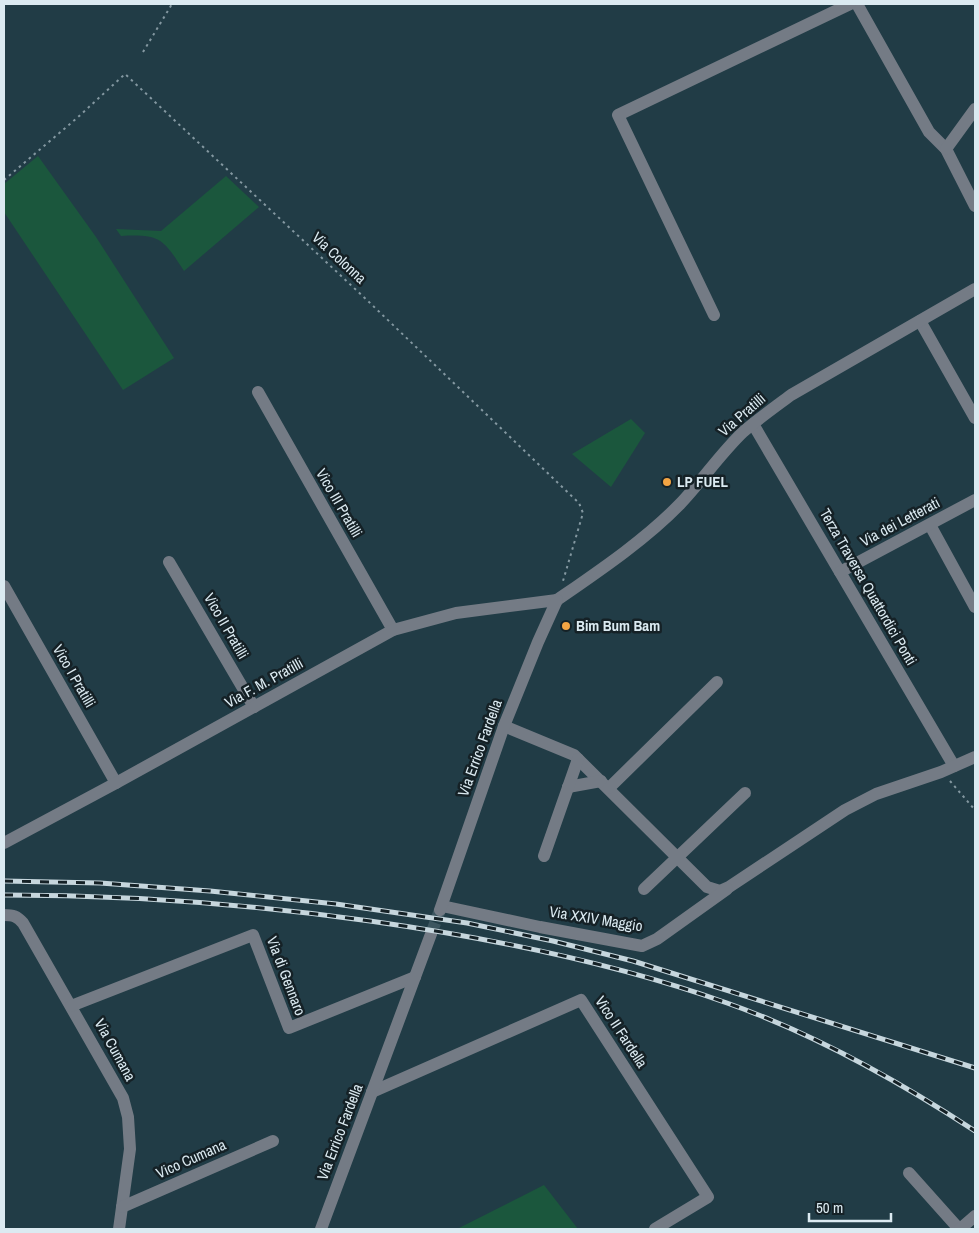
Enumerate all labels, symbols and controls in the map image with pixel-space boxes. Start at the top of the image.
street label: Via Colonna [307,227,371,288]
street label: Via Pratilli [713,388,770,441]
street label: Vico III Pratilli [311,464,368,541]
place label: LP FUEL [677,471,729,492]
marker: LP FUEL [661,476,673,488]
street label: Via dei Letterati [856,492,943,551]
street label: Terza Traversa Quattordici Ponti [815,505,922,669]
street label: Vico II Pratilli [199,589,254,663]
place label: Bim Bum Bam [576,615,660,636]
marker: Bim Bum Bam [560,620,572,632]
street label: Vico I Pratilli [48,640,101,711]
street label: Via F. M. Pratilli [221,652,307,713]
street label: Via Errico Fardella [452,696,507,799]
street label: Via XXIV Maggio [548,901,644,936]
street label: Via di Gennaro [262,933,311,1019]
street label: Vico II Fardella [590,992,653,1072]
street label: Via Cumana [90,1015,141,1085]
street label: Via Errico Fardella [312,1080,368,1183]
street label: Vico Cumana [153,1134,229,1183]
scale bar [809,1190,892,1222]
text: 50 m [816,1197,843,1218]

